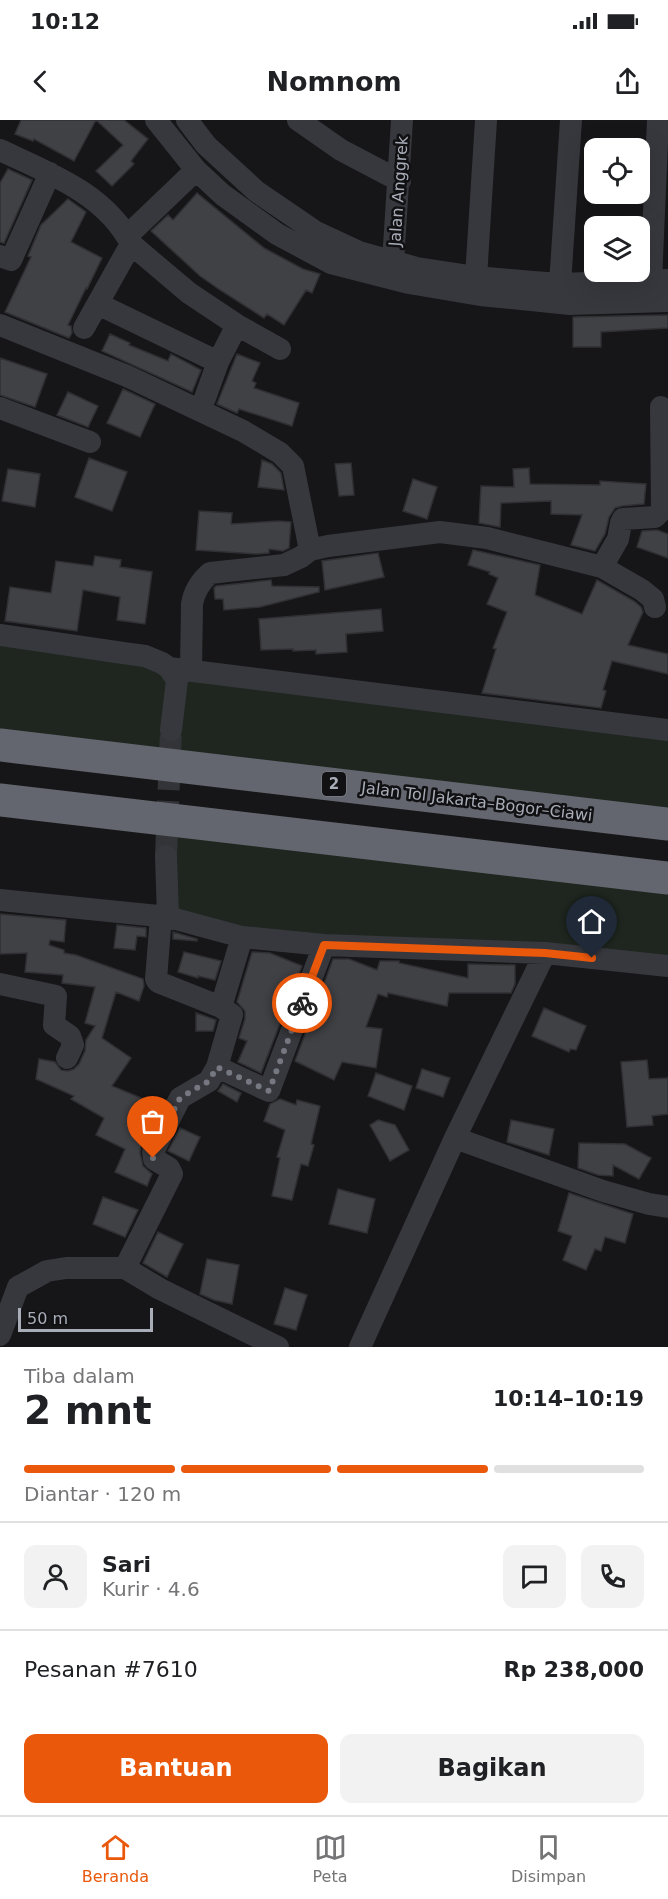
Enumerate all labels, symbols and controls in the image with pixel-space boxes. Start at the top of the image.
text: 10:12 [30,9,100,34]
icon: back [24,65,57,98]
icon: share [611,65,644,98]
text: Nomnom [266,66,402,97]
street label: Jalan Anggrek [385,134,412,248]
map controls [584,138,650,282]
button: locate [584,138,650,204]
button: layers [584,216,650,282]
road number: 2 [322,772,346,796]
street label: Jalan Tol Jakarta–Bogor–Ciawi [359,778,594,825]
pin [566,896,617,958]
icon: home [575,905,608,938]
courier [272,973,332,1033]
icon: bike [286,987,319,1020]
pin [127,1096,178,1158]
icon: bag [136,1105,169,1138]
scale bar [18,1305,153,1332]
text: 50 m [27,1309,68,1328]
text: Tiba dalam [24,1364,135,1388]
text: 10:14–10:19 [493,1386,644,1411]
text: 2 mnt [24,1388,152,1433]
text: Diantar · 120 m [24,1482,181,1506]
button: person [24,1545,87,1608]
button: chat [503,1545,566,1608]
button: phone [581,1545,644,1608]
text: Sari [102,1552,151,1577]
text: Kurir · 4.6 [102,1577,200,1601]
text: Pesanan #7610 [24,1657,198,1682]
text: Rp 238,000 [503,1657,644,1682]
button: Bantuan [24,1734,328,1803]
button: Bagikan [340,1734,644,1803]
tab: Beranda [82,1831,149,1886]
tab: Peta [313,1831,348,1886]
tab: Disimpan [511,1831,586,1886]

